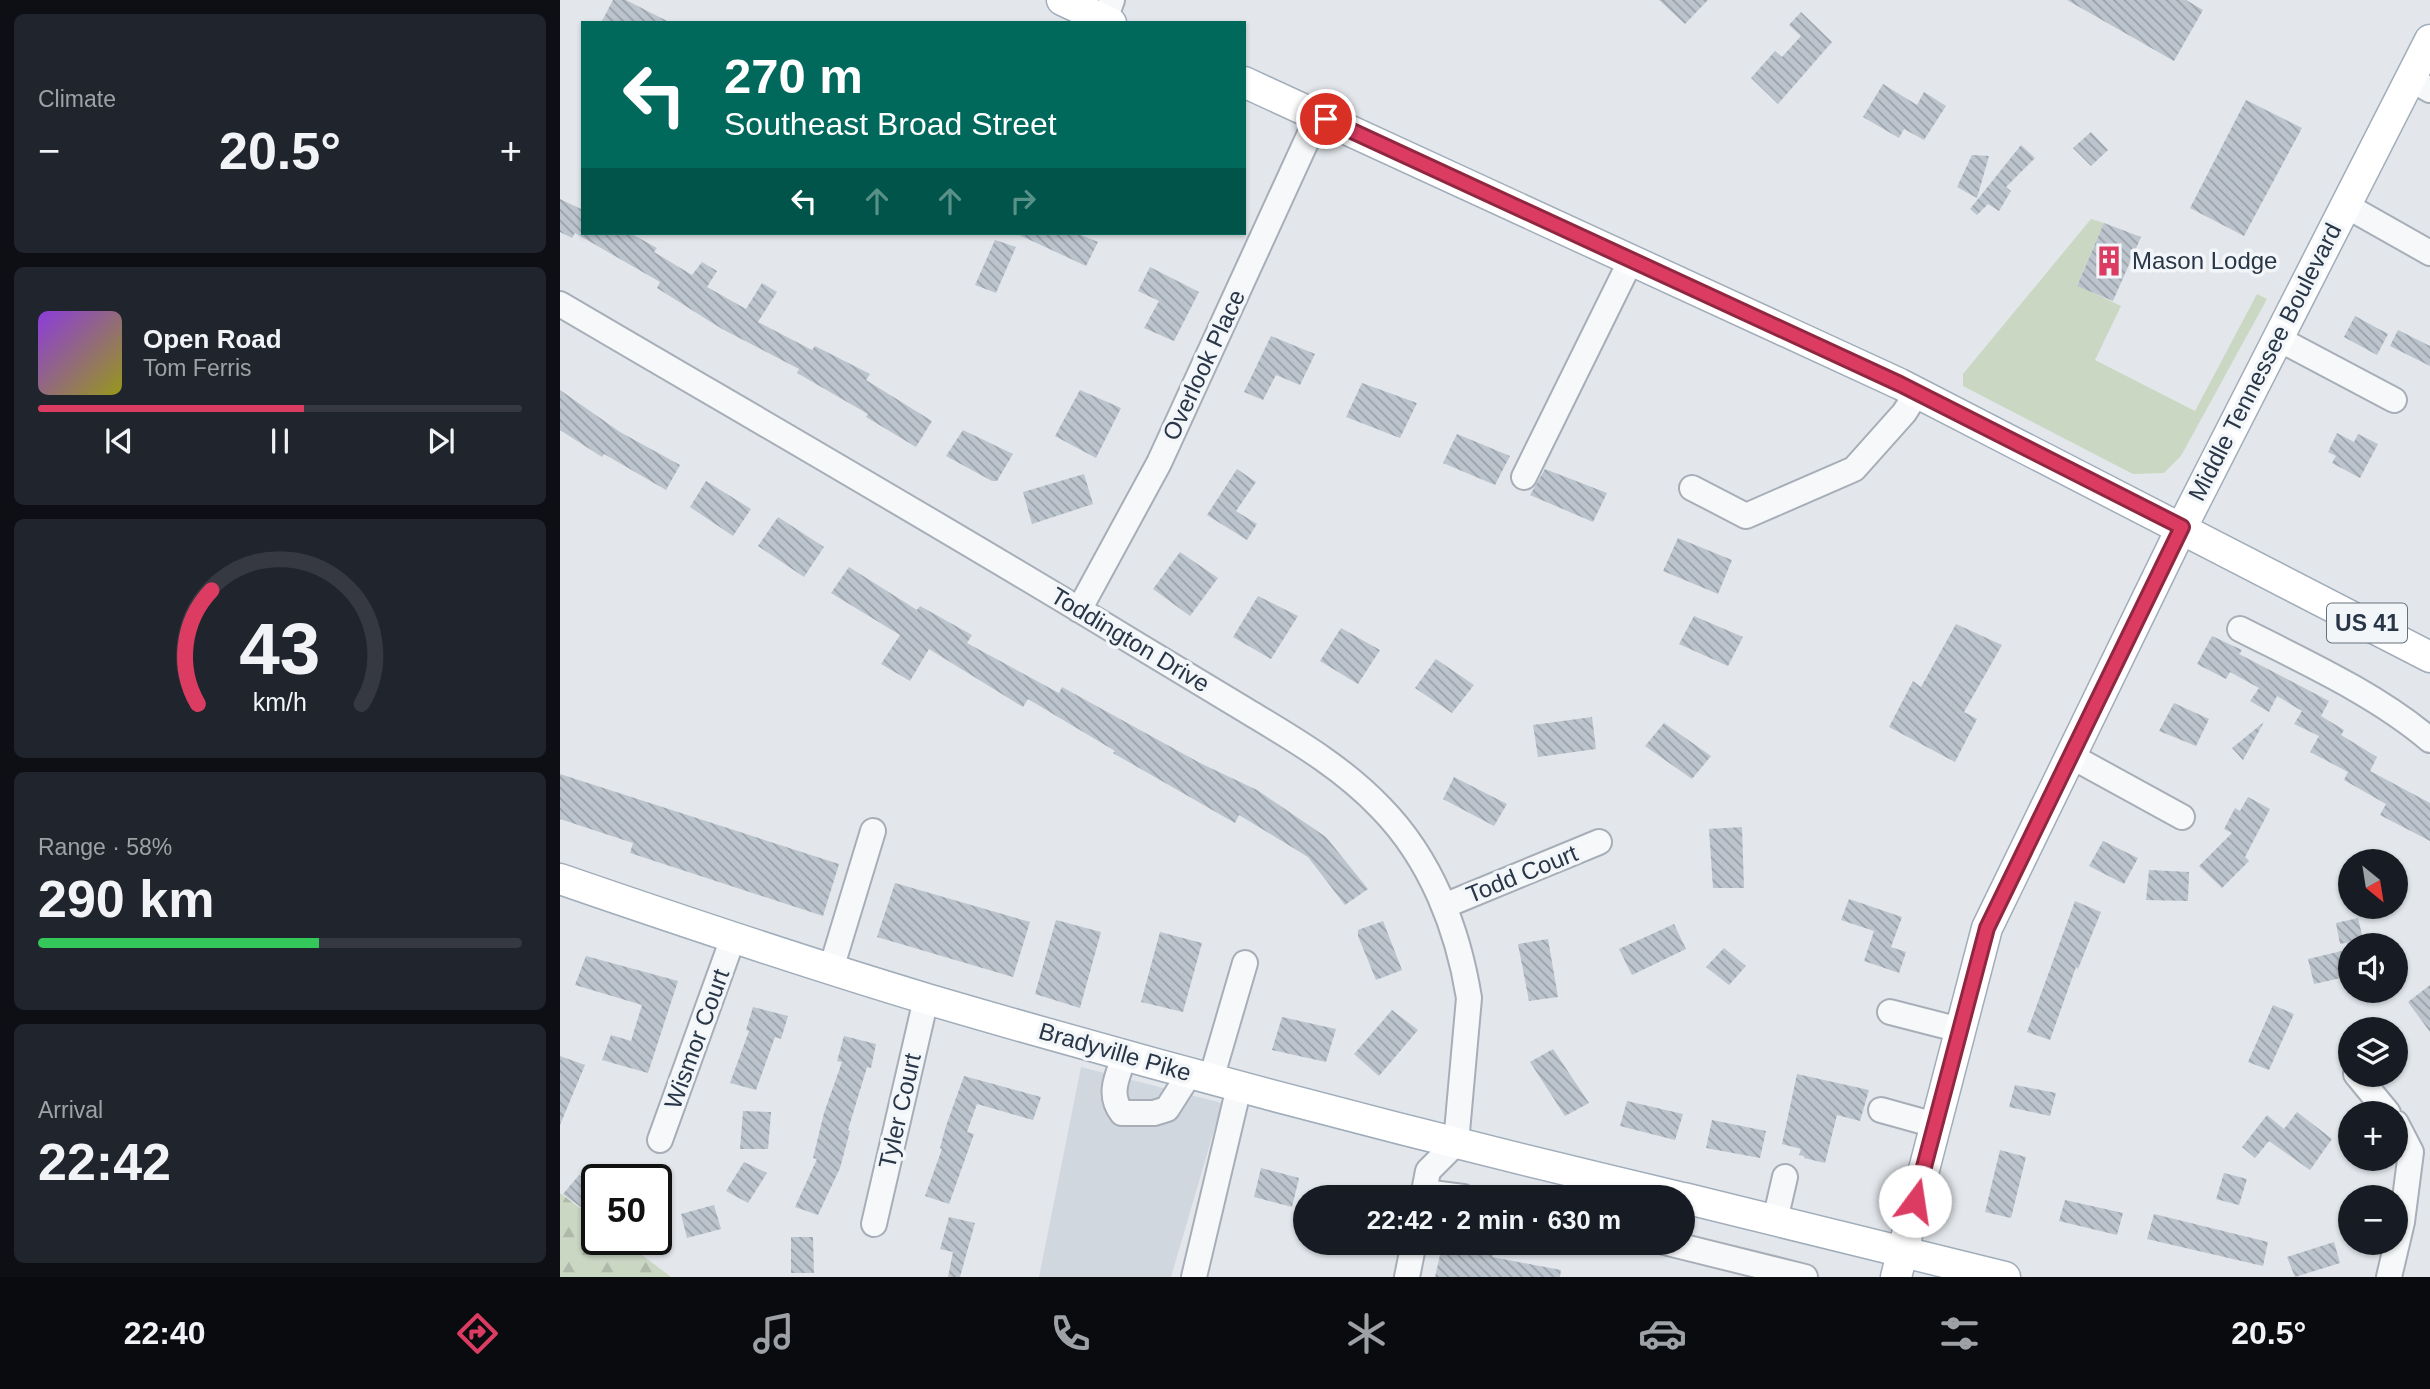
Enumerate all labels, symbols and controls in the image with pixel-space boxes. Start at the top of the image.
icon: left [609,49,700,140]
text: 270 m [724,49,863,103]
text: Climate [38,86,116,112]
pin [1296,89,1356,149]
icon: arrive [1307,100,1345,138]
text: Southeast Broad Street [724,106,1057,142]
text: 20.5° [219,122,341,180]
text: − [38,130,60,172]
text: + [500,130,522,172]
icon: left [785,182,823,220]
icon: ahead [858,182,896,220]
icon: ahead [931,182,969,220]
icon: right [1004,182,1042,220]
street label: Middle Tennessee Boulevard [2183,219,2346,505]
building icon: Mason Lodge [2092,244,2126,278]
place label: Mason Lodge [2132,247,2277,274]
street label: Overlook Place [1157,285,1250,444]
text: Open Road [143,324,282,354]
text: Tom Ferris [143,355,252,381]
icon: previous [100,422,138,460]
icon: pause [261,422,299,460]
icon: next [422,422,460,460]
street label: Toddington Drive [1046,582,1214,698]
road number: US 41 [2327,604,2407,642]
text: 43 [240,609,320,690]
text: km/h [253,688,307,716]
text: Range · 58% [38,834,172,860]
street label: Todd Court [1462,839,1582,908]
north arrow [2338,849,2408,919]
map controls [2338,849,2408,1255]
text: 290 km [38,870,214,928]
button: sound [2338,933,2408,1003]
street label: Wismor Court [659,965,734,1112]
street label: Bradyville Pike [1036,1017,1195,1086]
button: layers [2338,1017,2408,1087]
street label: Tyler Court [873,1050,926,1171]
text: Arrival [38,1097,103,1123]
button: + [2338,1101,2408,1171]
text: 22:42 [38,1133,171,1191]
speed limit sign: 50 [581,1164,672,1255]
position arrow [1878,1164,1952,1238]
button: − [2338,1185,2408,1255]
text: 22:42 · 2 min · 630 m [1367,1205,1621,1235]
icon: directions [453,1309,502,1358]
icon: music [749,1309,798,1358]
icon: phone [1046,1309,1095,1358]
icon: climate [1342,1309,1391,1358]
icon: car [1638,1309,1687,1358]
icon: filters [1935,1309,1984,1358]
text: 22:40 [124,1315,206,1351]
text: 20.5° [2231,1315,2306,1351]

